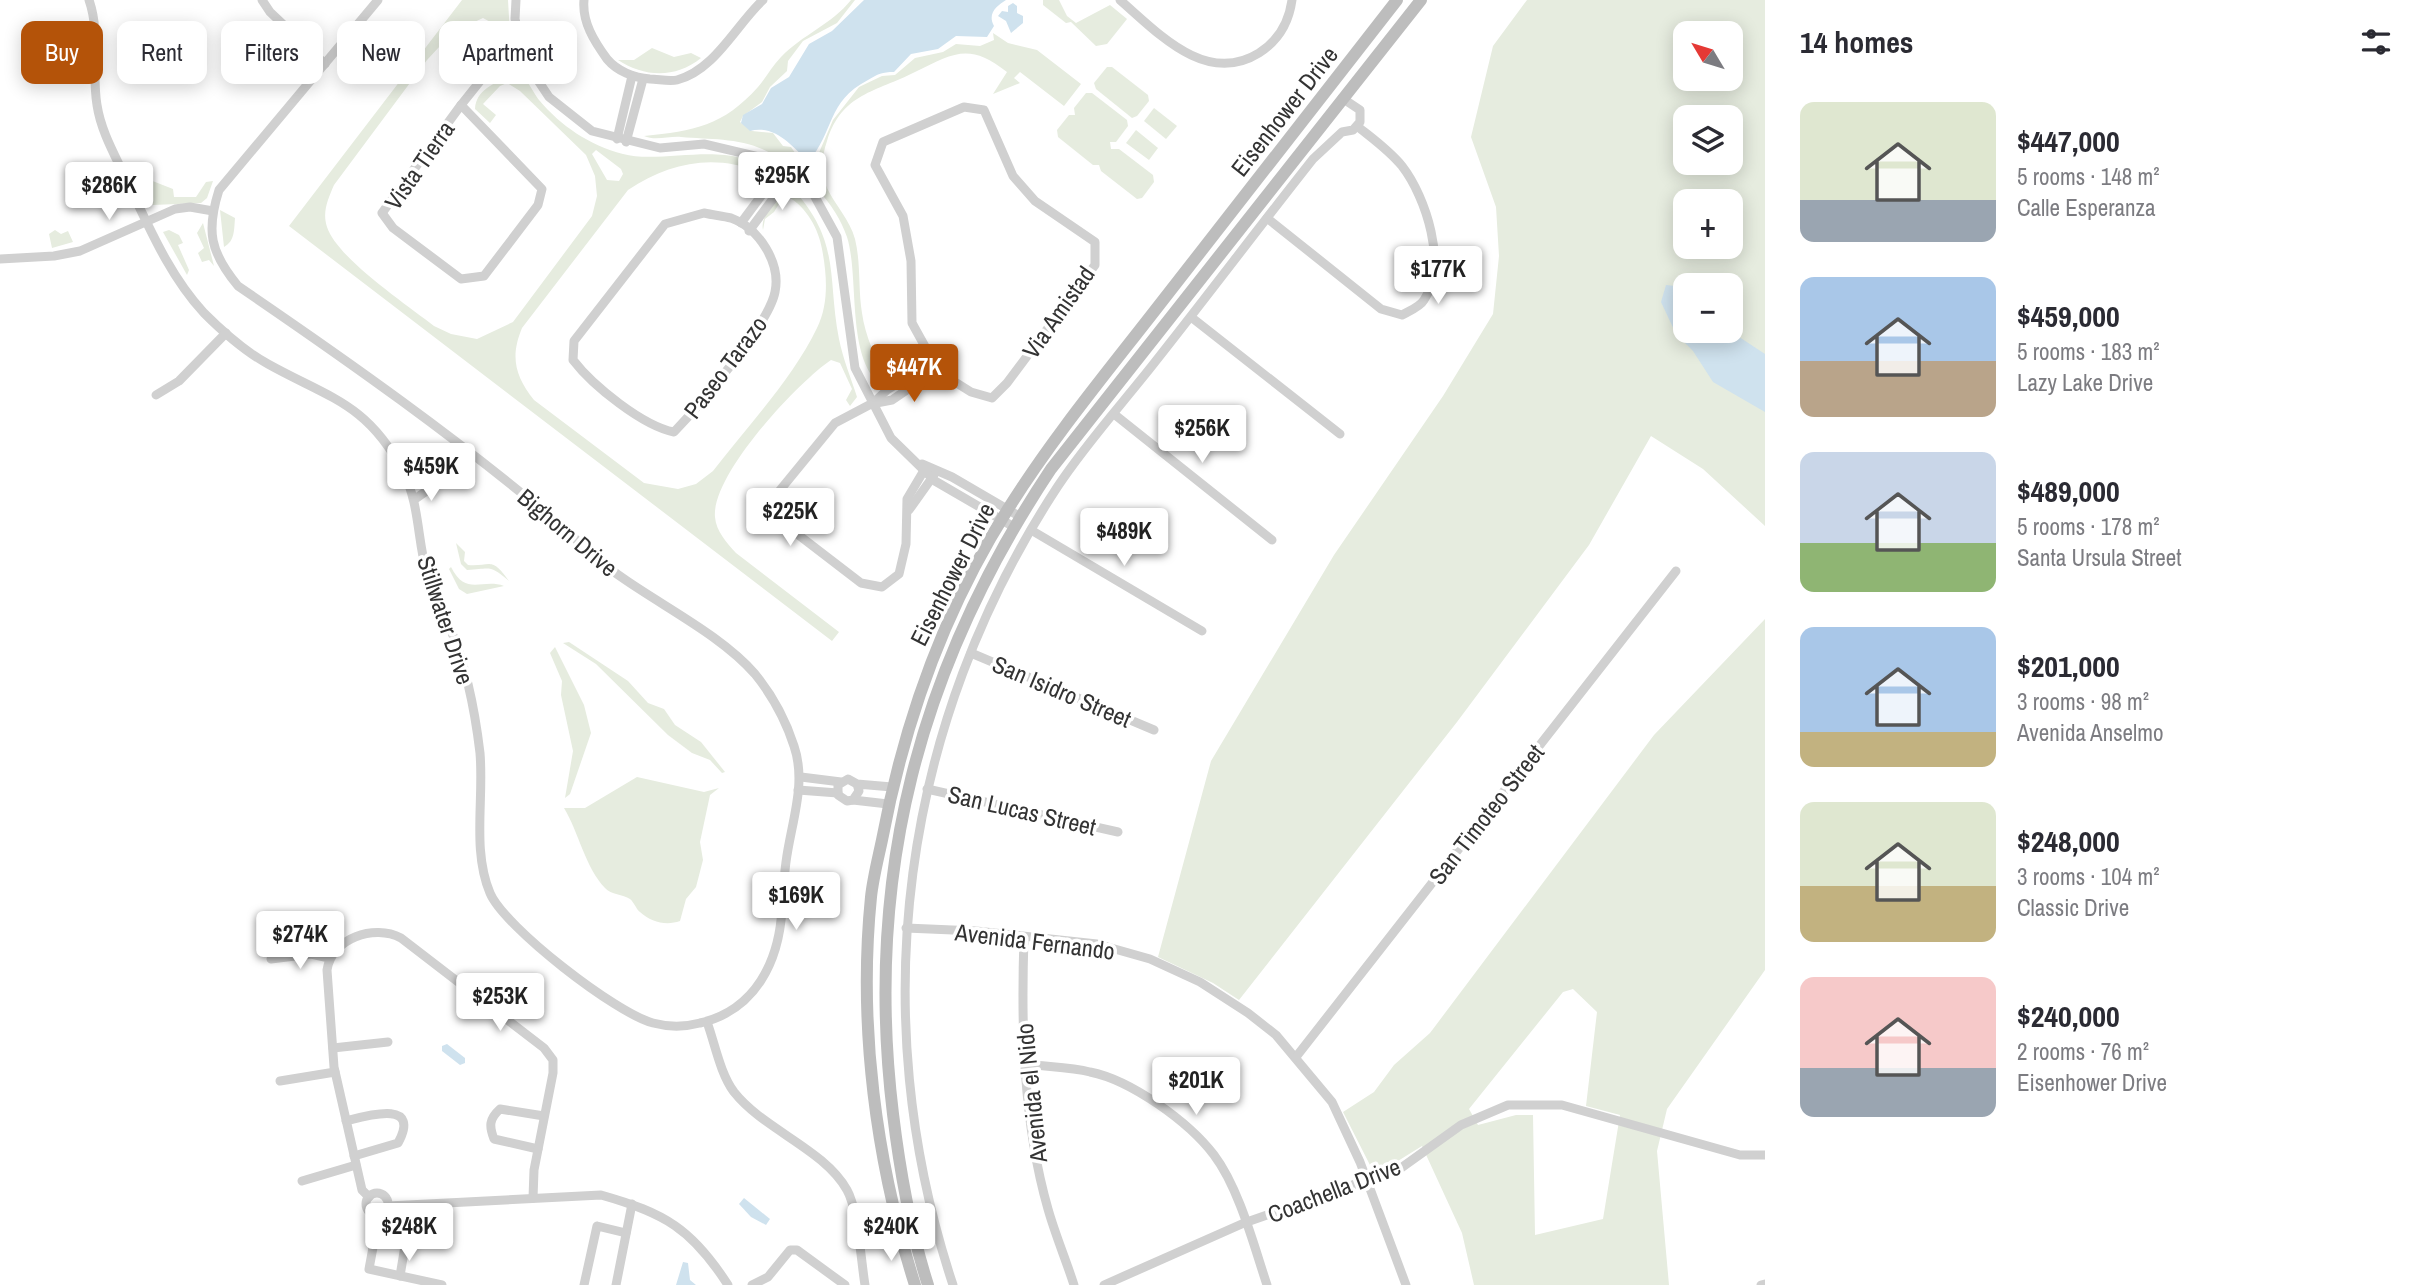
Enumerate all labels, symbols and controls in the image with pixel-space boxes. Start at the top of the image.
chip: Buy [21,21,103,84]
chip: Rent [117,21,207,84]
chip: Filters [221,21,323,84]
chip: New [337,21,425,84]
chip: Apartment [439,21,577,84]
north arrow [1673,21,1743,91]
map controls [1673,21,1743,343]
text: 14 homes [1800,22,1914,62]
icon: filters [2357,23,2395,61]
street label: Eisenhower Drive [1223,40,1345,182]
button: layers [1673,105,1743,175]
street label: Vista Tierra [377,114,461,216]
text: $447,000 [2017,121,2120,161]
icon: home [1856,130,1940,214]
pin: $295K [733,152,831,212]
text: $295K [754,159,810,190]
text: 5 rooms · 148 m² [2017,161,2160,192]
pin: $286K [60,162,158,222]
text: $286K [81,169,137,200]
button: + [1673,189,1743,259]
text: Calle Esperanza [2017,192,2155,223]
pin: $177K [1389,246,1487,306]
text: $177K [1410,253,1466,284]
street label: Via Amistad [1015,259,1101,365]
button: − [1673,273,1743,343]
text: $459,000 [2017,296,2120,336]
icon: home [1856,305,1940,389]
street label: Paseo Tarazo [676,309,774,425]
text: 5 rooms · 183 m² [2017,336,2160,367]
pin: $447K [865,344,963,404]
text: $447K [886,351,942,382]
text: Lazy Lake Drive [2017,367,2153,398]
pin: $256K [1153,406,1251,465]
text: $256K [1174,412,1230,443]
pin: $459K [382,444,480,503]
text: $459K [403,450,459,481]
text: $489,000 [2017,471,2120,511]
icon: home [1856,480,1940,564]
street label: Bighorn Drive [511,481,625,583]
pin: $225K [741,489,839,548]
text: $225K [762,495,818,526]
street label: Eisenhower Drive [902,497,1002,651]
pin: $489K [1075,508,1173,568]
text: 5 rooms · 178 m² [2017,511,2160,542]
text: $489K [1096,515,1152,546]
text: Santa Ursula Street [2017,542,2182,573]
street label: Stillwater Drive [410,552,482,688]
text: $201,000 [2017,646,2120,686]
street label: San Isidro Street [988,647,1137,735]
icon: home [1856,655,1940,739]
text: 3 rooms · 98 m² [2017,686,2149,717]
text: Avenida Anselmo [2017,717,2163,748]
street label: San Timoteo Street [1421,737,1551,891]
street label: San Lucas Street [945,777,1100,843]
text: $248,000 [2017,821,2120,861]
icon: home [1856,830,1940,914]
text: 3 rooms · 104 m² [2017,861,2160,892]
pin: $169K [747,872,845,932]
text: $169K [768,879,824,910]
text: Classic Drive [2017,892,2129,923]
pin: $274K [251,912,349,971]
street label: Avenida Fernando [952,915,1117,967]
text: $274K [272,918,328,949]
pin: $253K [451,974,549,1033]
text: $253K [472,980,528,1011]
text: $240,000 [2017,996,2120,1036]
icon: home [1856,1005,1940,1089]
street label: Avenida el Nido [1008,1022,1054,1165]
text: 2 rooms · 76 m² [2017,1036,2149,1067]
pin: $201K [1147,1058,1245,1117]
text: $201K [1168,1064,1224,1095]
text: Eisenhower Drive [2017,1067,2167,1098]
street label: Coachella Drive [1263,1150,1405,1230]
pin: $248K [360,1204,458,1263]
pin: $240K [842,1204,940,1263]
text: $248K [381,1210,437,1241]
text: $240K [863,1210,919,1241]

